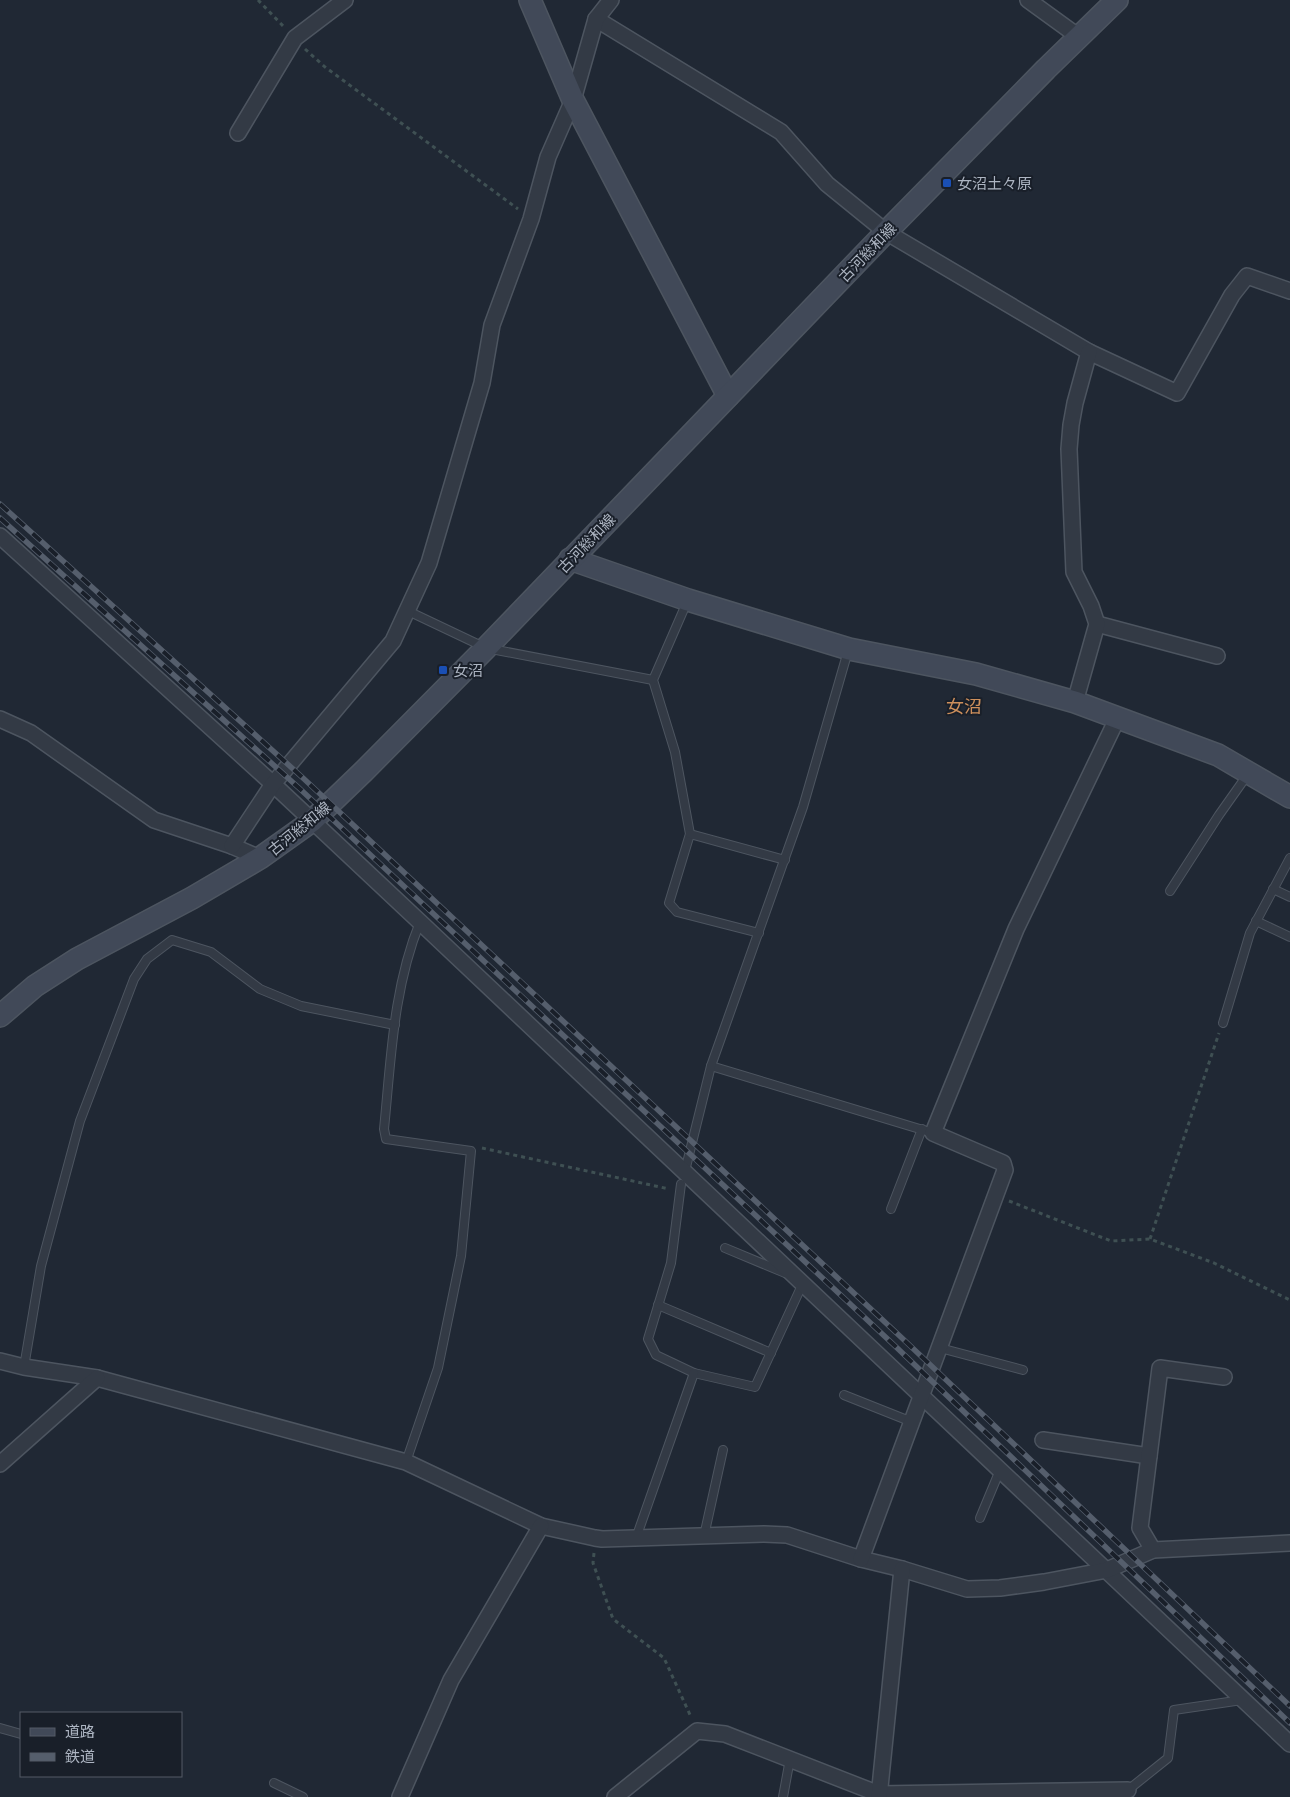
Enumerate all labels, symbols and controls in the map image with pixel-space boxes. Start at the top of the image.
place label: 女沼土々原 [957,174,1032,192]
marker: 女沼土々原 [941,177,953,189]
street label: 古河総和線 [834,219,900,285]
street label: 古河総和線 [553,510,619,576]
place label: 女沼 [453,661,483,679]
marker: 女沼 [437,664,449,676]
district label: 女沼 [946,695,982,717]
street label: 古河総和線 [264,797,334,859]
legend [20,1712,182,1777]
text: 道路 [65,1722,95,1740]
text: 鉄道 [65,1747,95,1765]

